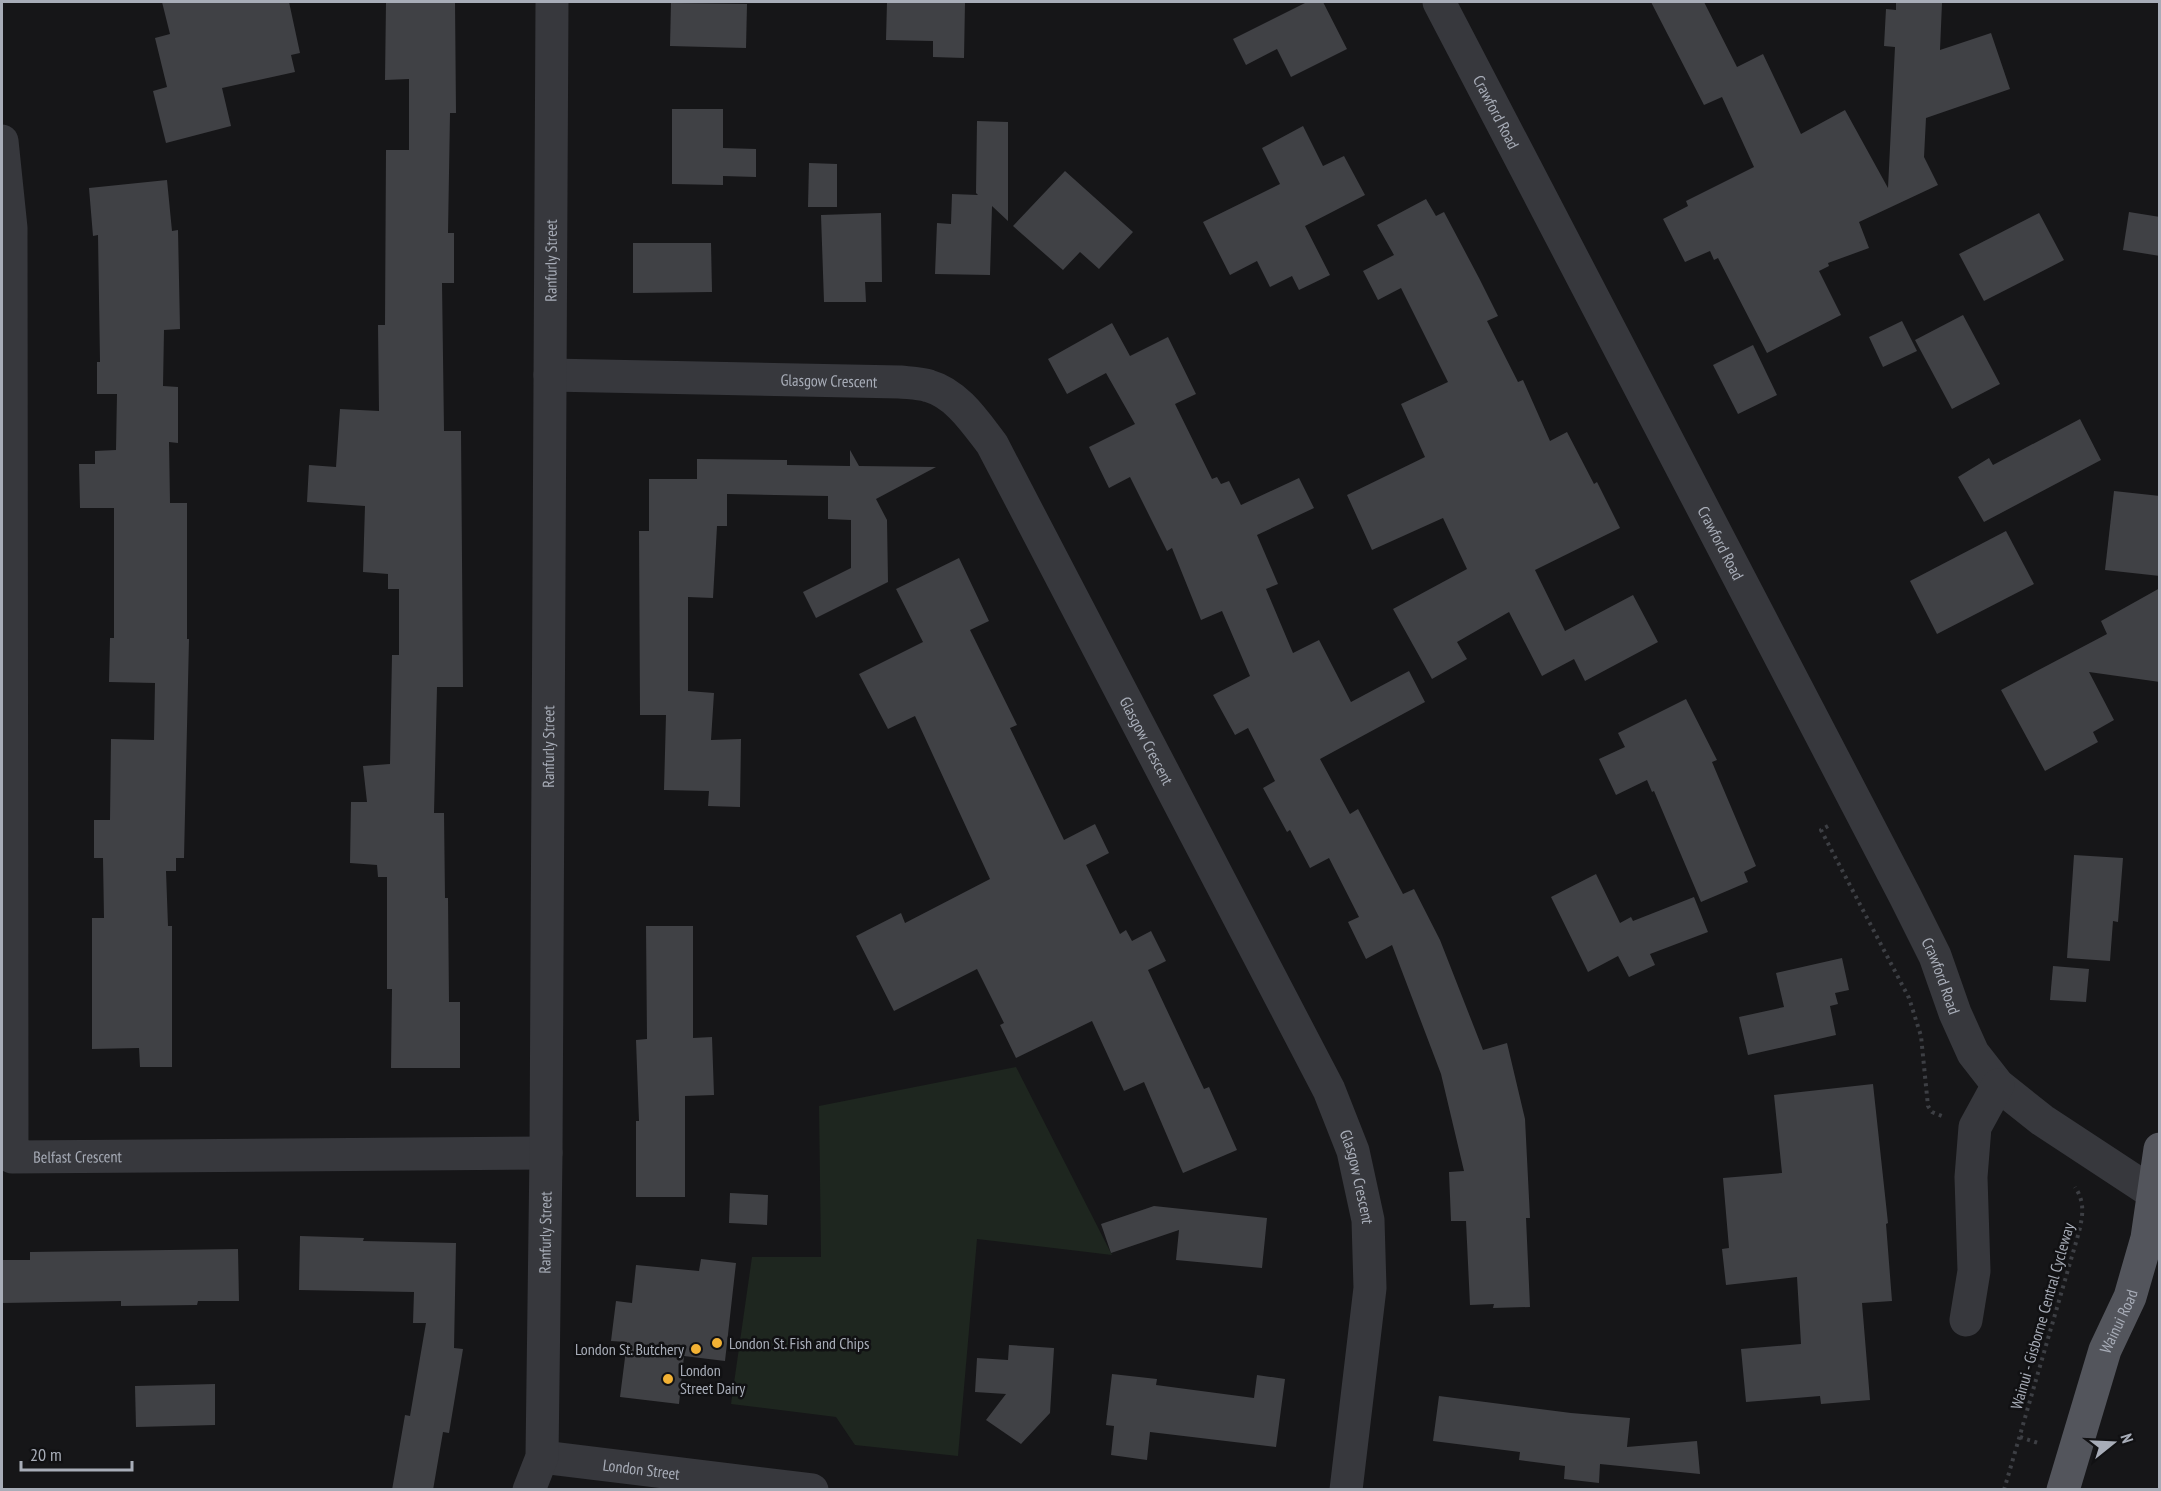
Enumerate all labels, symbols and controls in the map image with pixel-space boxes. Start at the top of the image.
street label: Crawford Road [1469,72,1524,152]
street label: Ranfurly Street [540,219,561,302]
street label: Glasgow Crescent [780,370,878,392]
street label: Crawford Road [1694,503,1748,583]
street label: Glasgow Crescent [1115,693,1178,789]
street label: Ranfurly Street [538,705,558,788]
street label: Crawford Road [1917,934,1965,1017]
street label: Glasgow Crescent [1336,1127,1378,1225]
street label: Belfast Crescent [33,1146,123,1167]
street label: Ranfurly Street [534,1191,556,1274]
street label: Wainui - Gisborne Central Cycleway [2006,1220,2078,1412]
street label: Wainui Road [2095,1287,2142,1356]
place label: London St. Fish and Chips [729,1333,869,1353]
marker: London St. Fish and Chips [710,1336,724,1350]
place label: London St. Butchery [575,1339,684,1359]
marker: London St. Butchery [689,1342,703,1356]
place label: London Street Dairy [680,1360,745,1398]
marker: London Street Dairy [661,1372,675,1386]
north arrow [2083,1413,2143,1473]
text: N [2116,1431,2138,1446]
scale bar [21,1434,132,1472]
text: 20 m [30,1443,62,1466]
street label: London Street [602,1455,681,1484]

